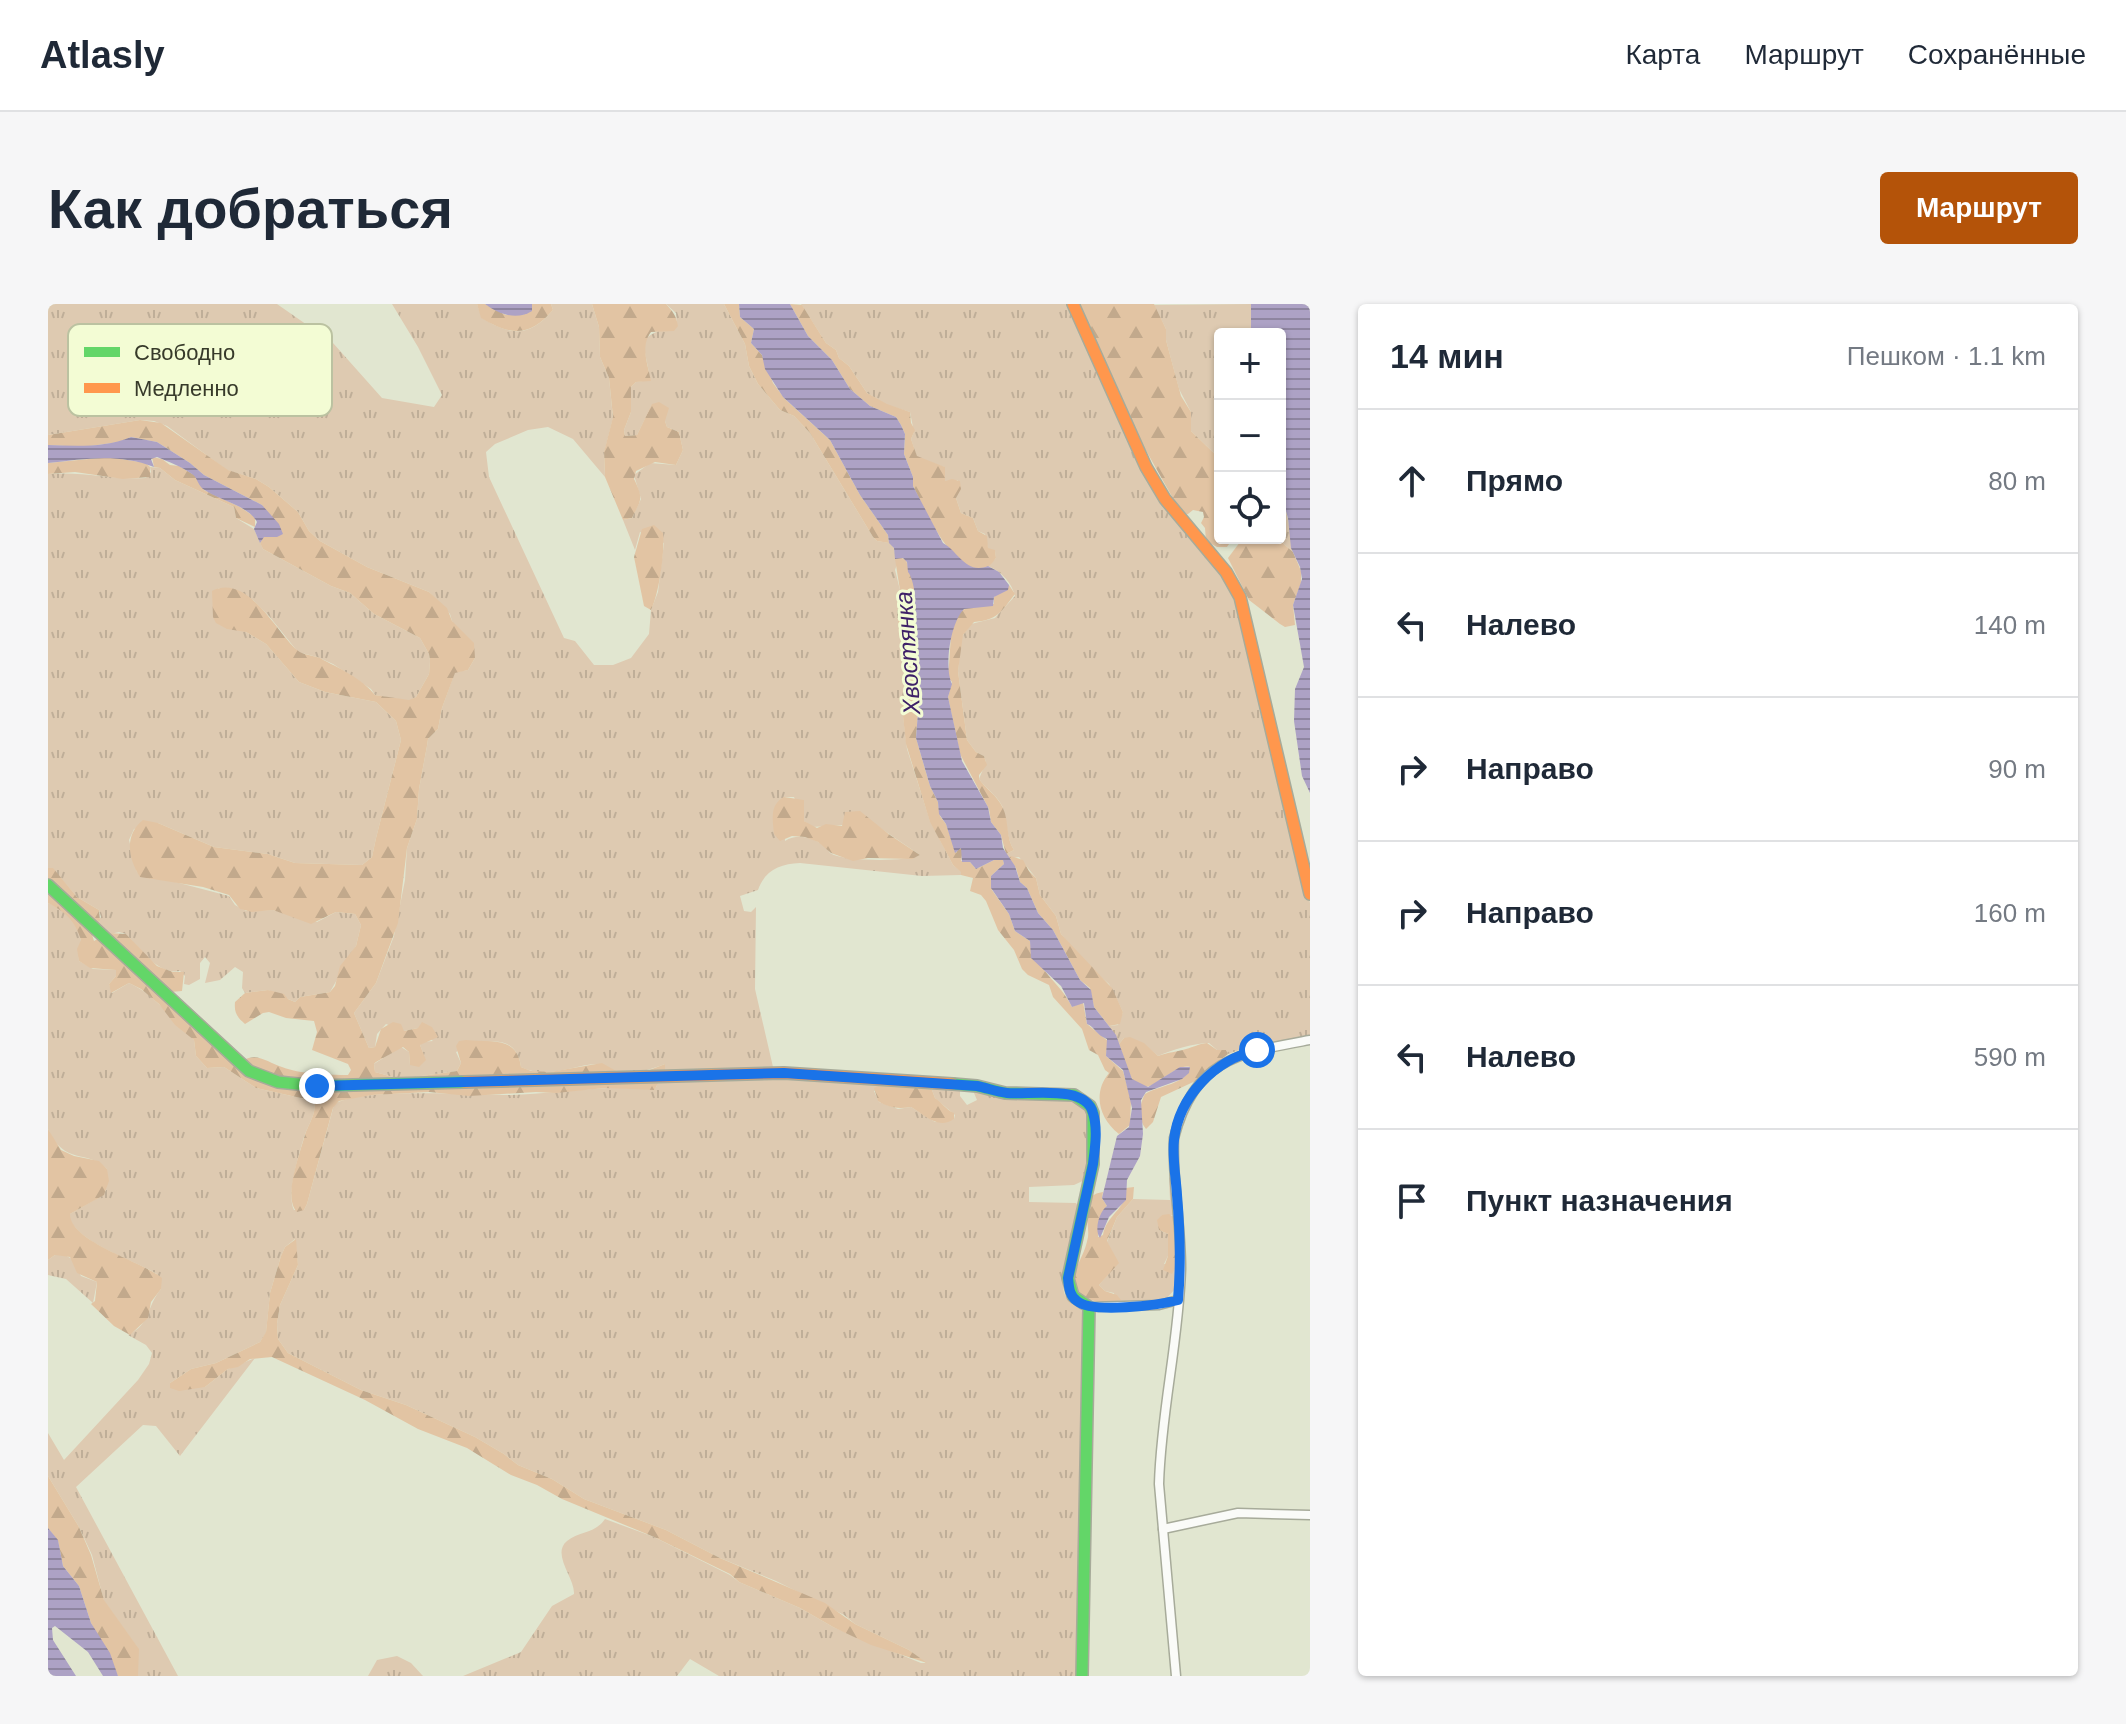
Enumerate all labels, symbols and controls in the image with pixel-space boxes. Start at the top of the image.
text: Atlasly [40,34,165,76]
text: Карта [1625,39,1700,70]
text: Маршрут [1744,39,1864,70]
text: Сохранённые [1908,39,2086,70]
button: Маршрут [1880,172,2078,244]
text: Как добраться [48,177,453,240]
legend [68,324,332,416]
map controls [1214,328,1286,544]
button: + [1214,328,1286,400]
text: 14 мин [1390,337,1504,375]
text: Свободно [134,340,235,365]
text: Пешком · 1.1 km [1847,341,2046,371]
text: Медленно [134,376,239,401]
button: − [1214,400,1286,472]
icon: ahead [1390,459,1434,503]
text: Прямо [1466,464,1563,497]
text: 80 m [1988,466,2046,496]
button: locate [1214,472,1286,544]
water label: Хвостянка [890,590,925,717]
icon: left [1390,603,1434,647]
text: Налево [1466,608,1576,641]
text: 140 m [1974,610,2046,640]
icon: right [1390,747,1434,791]
text: Направо [1466,752,1594,785]
text: 90 m [1988,754,2046,784]
icon: right [1390,891,1434,935]
text: Направо [1466,896,1594,929]
text: 160 m [1974,898,2046,928]
route start [1239,1032,1275,1068]
icon: left [1390,1035,1434,1079]
text: Налево [1466,1040,1576,1073]
text: 590 m [1974,1042,2046,1072]
route end [299,1068,335,1104]
icon: arrive [1390,1179,1434,1223]
text: Пункт назначения [1466,1184,1733,1217]

